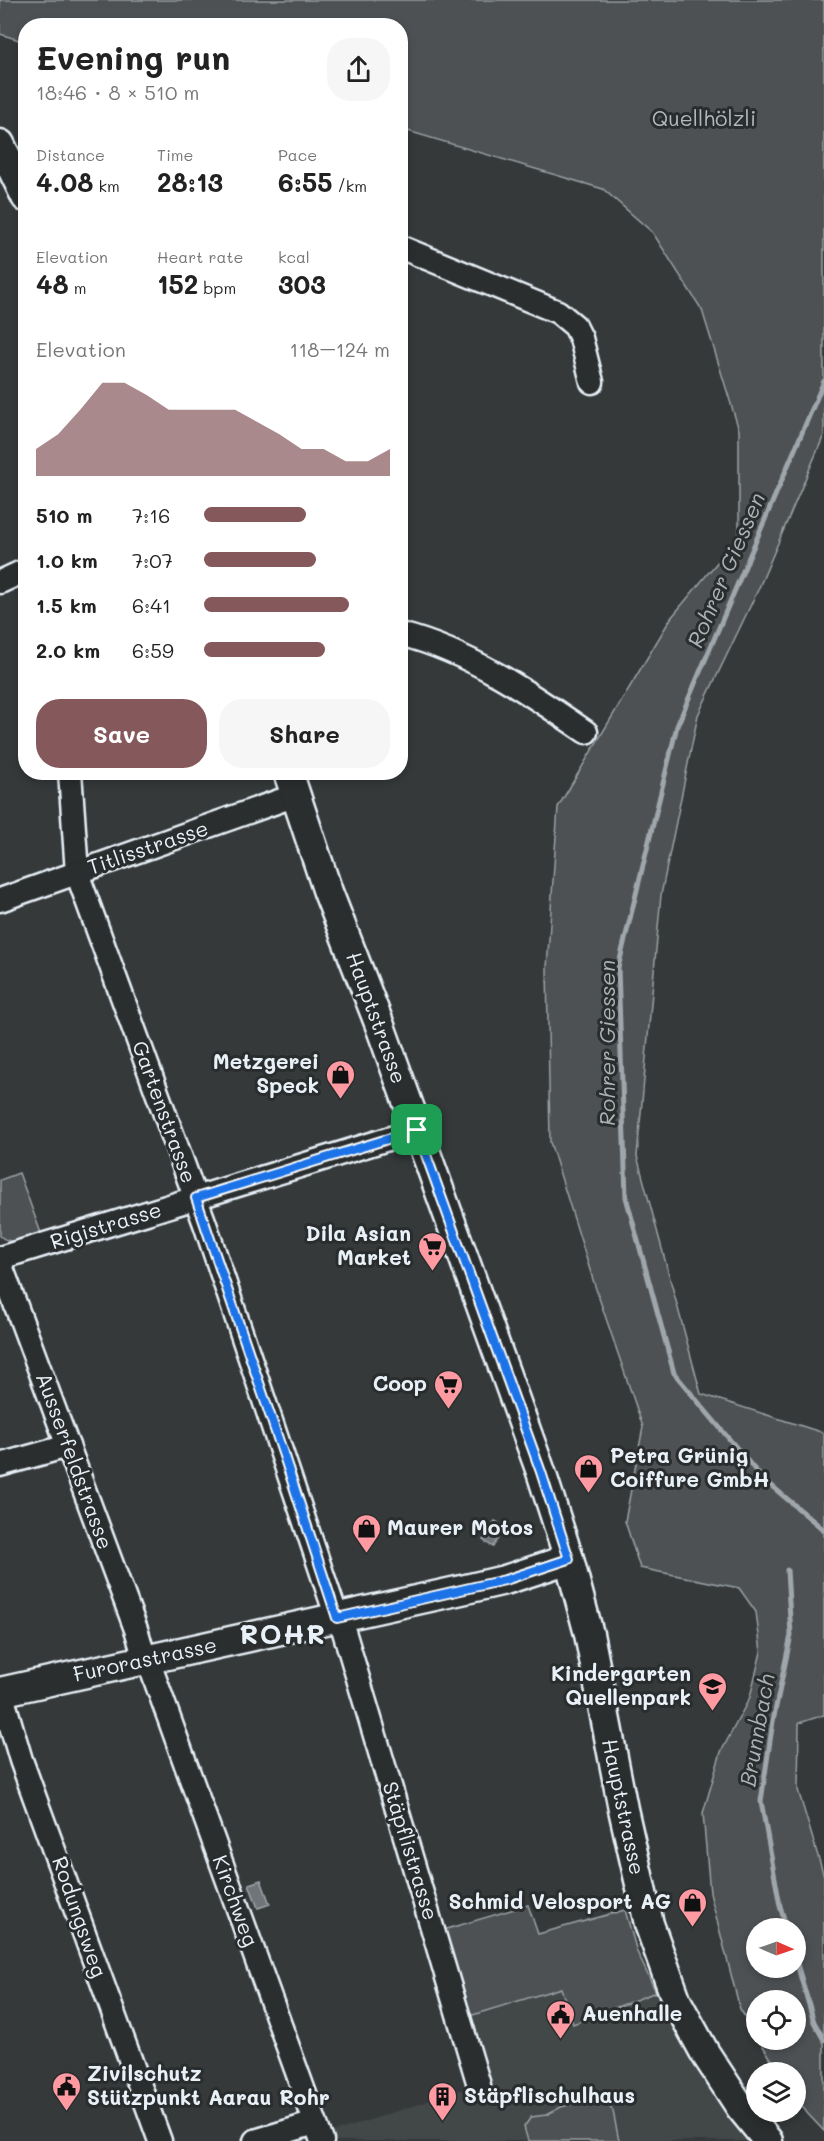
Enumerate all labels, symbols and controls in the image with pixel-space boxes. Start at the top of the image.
text: Evening run [36,35,230,78]
button: share [327,38,390,101]
text: 18:46 · 8 × 510 m [36,79,200,105]
park label: Quellhölzli [652,104,756,131]
text: Distance [36,144,105,165]
text: Time [157,144,193,165]
text: Pace [278,144,317,165]
text: 4.08 [36,165,93,199]
text: 28:13 [157,165,223,199]
text: 6:55 [278,165,332,199]
text: km [93,175,120,196]
text: /km [332,175,367,196]
text: Elevation [36,246,108,267]
text: Heart rate [157,246,243,267]
text: kcal [278,246,310,267]
text: 48 [36,267,69,301]
text: 152 [157,267,198,301]
text: 303 [278,267,326,301]
text: m [69,277,86,298]
text: bpm [198,277,236,298]
text: Elevation [36,336,126,362]
text: 118–124 m [289,336,390,362]
water label: Rohrer Giessen [680,488,771,652]
text: 510 m [36,502,92,528]
text: 7:16 [132,502,170,528]
text: 1.0 km [36,547,98,573]
text: 7:07 [132,547,173,573]
text: 1.5 km [36,592,97,618]
text: 6:41 [132,592,171,618]
text: 2.0 km [36,637,100,663]
text: 6:59 [132,637,174,663]
button: Save [36,699,207,768]
button: Share [219,699,390,768]
street label: Titlisstrasse [84,813,211,880]
street label: Hauptstrasse [341,948,414,1087]
water label: Rohrer Giessen [592,960,621,1126]
street label: Gartenstrasse [127,1037,204,1186]
place label: Metzgerei Speck [213,1047,319,1098]
shop icon: Metzgerei Speck [324,1058,356,1100]
pin [391,1104,442,1155]
icon: arrive [400,1113,433,1146]
street label: Rigistrasse [47,1195,164,1254]
place label: Dila Asian Market [305,1219,411,1270]
supermarket icon: Dila Asian Market [416,1230,448,1272]
street label: Ausserfeldstrasse [31,1368,120,1553]
supermarket icon: Coop [432,1368,464,1410]
place label: Coop [373,1369,427,1396]
place label: Petra Grünig Coiffure GmbH [610,1441,770,1492]
shop icon: Petra Grünig Coiffure GmbH [573,1452,605,1494]
shop icon: Maurer Motos [350,1512,382,1554]
place label: Maurer Motos [387,1513,533,1540]
district label: ROHR [239,1616,327,1651]
street label: Furorastrasse [70,1630,219,1687]
place label: Kindergarten Quellenpark [551,1659,691,1710]
school or university icon: Kindergarten Quellenpark [696,1670,728,1712]
water label: Brunnbach [732,1671,781,1789]
street label: Hauptstrasse [597,1736,652,1877]
street label: Stäpflistrasse [378,1778,445,1923]
street label: Kirchweg [207,1851,265,1950]
street label: Rodungsweg [47,1852,114,1981]
shop icon: Schmid Velosport AG [676,1886,708,1928]
place label: Schmid Velosport AG [448,1887,671,1914]
north arrow [746,1918,806,1978]
map controls [746,1918,806,2122]
button: locate [746,1990,806,2050]
public building icon: Auenhalle [545,1998,577,2040]
place label: Auenhalle [582,1999,682,2026]
place label: Zivilschutz Stützpunkt Aarau Rohr [87,2059,330,2110]
button: layers [746,2062,806,2122]
public building icon: Zivilschutz Stützpunkt Aarau Rohr [50,2070,82,2112]
building icon: Stäpflischulhaus [427,2080,459,2122]
place label: Stäpflischulhaus [464,2081,635,2108]

